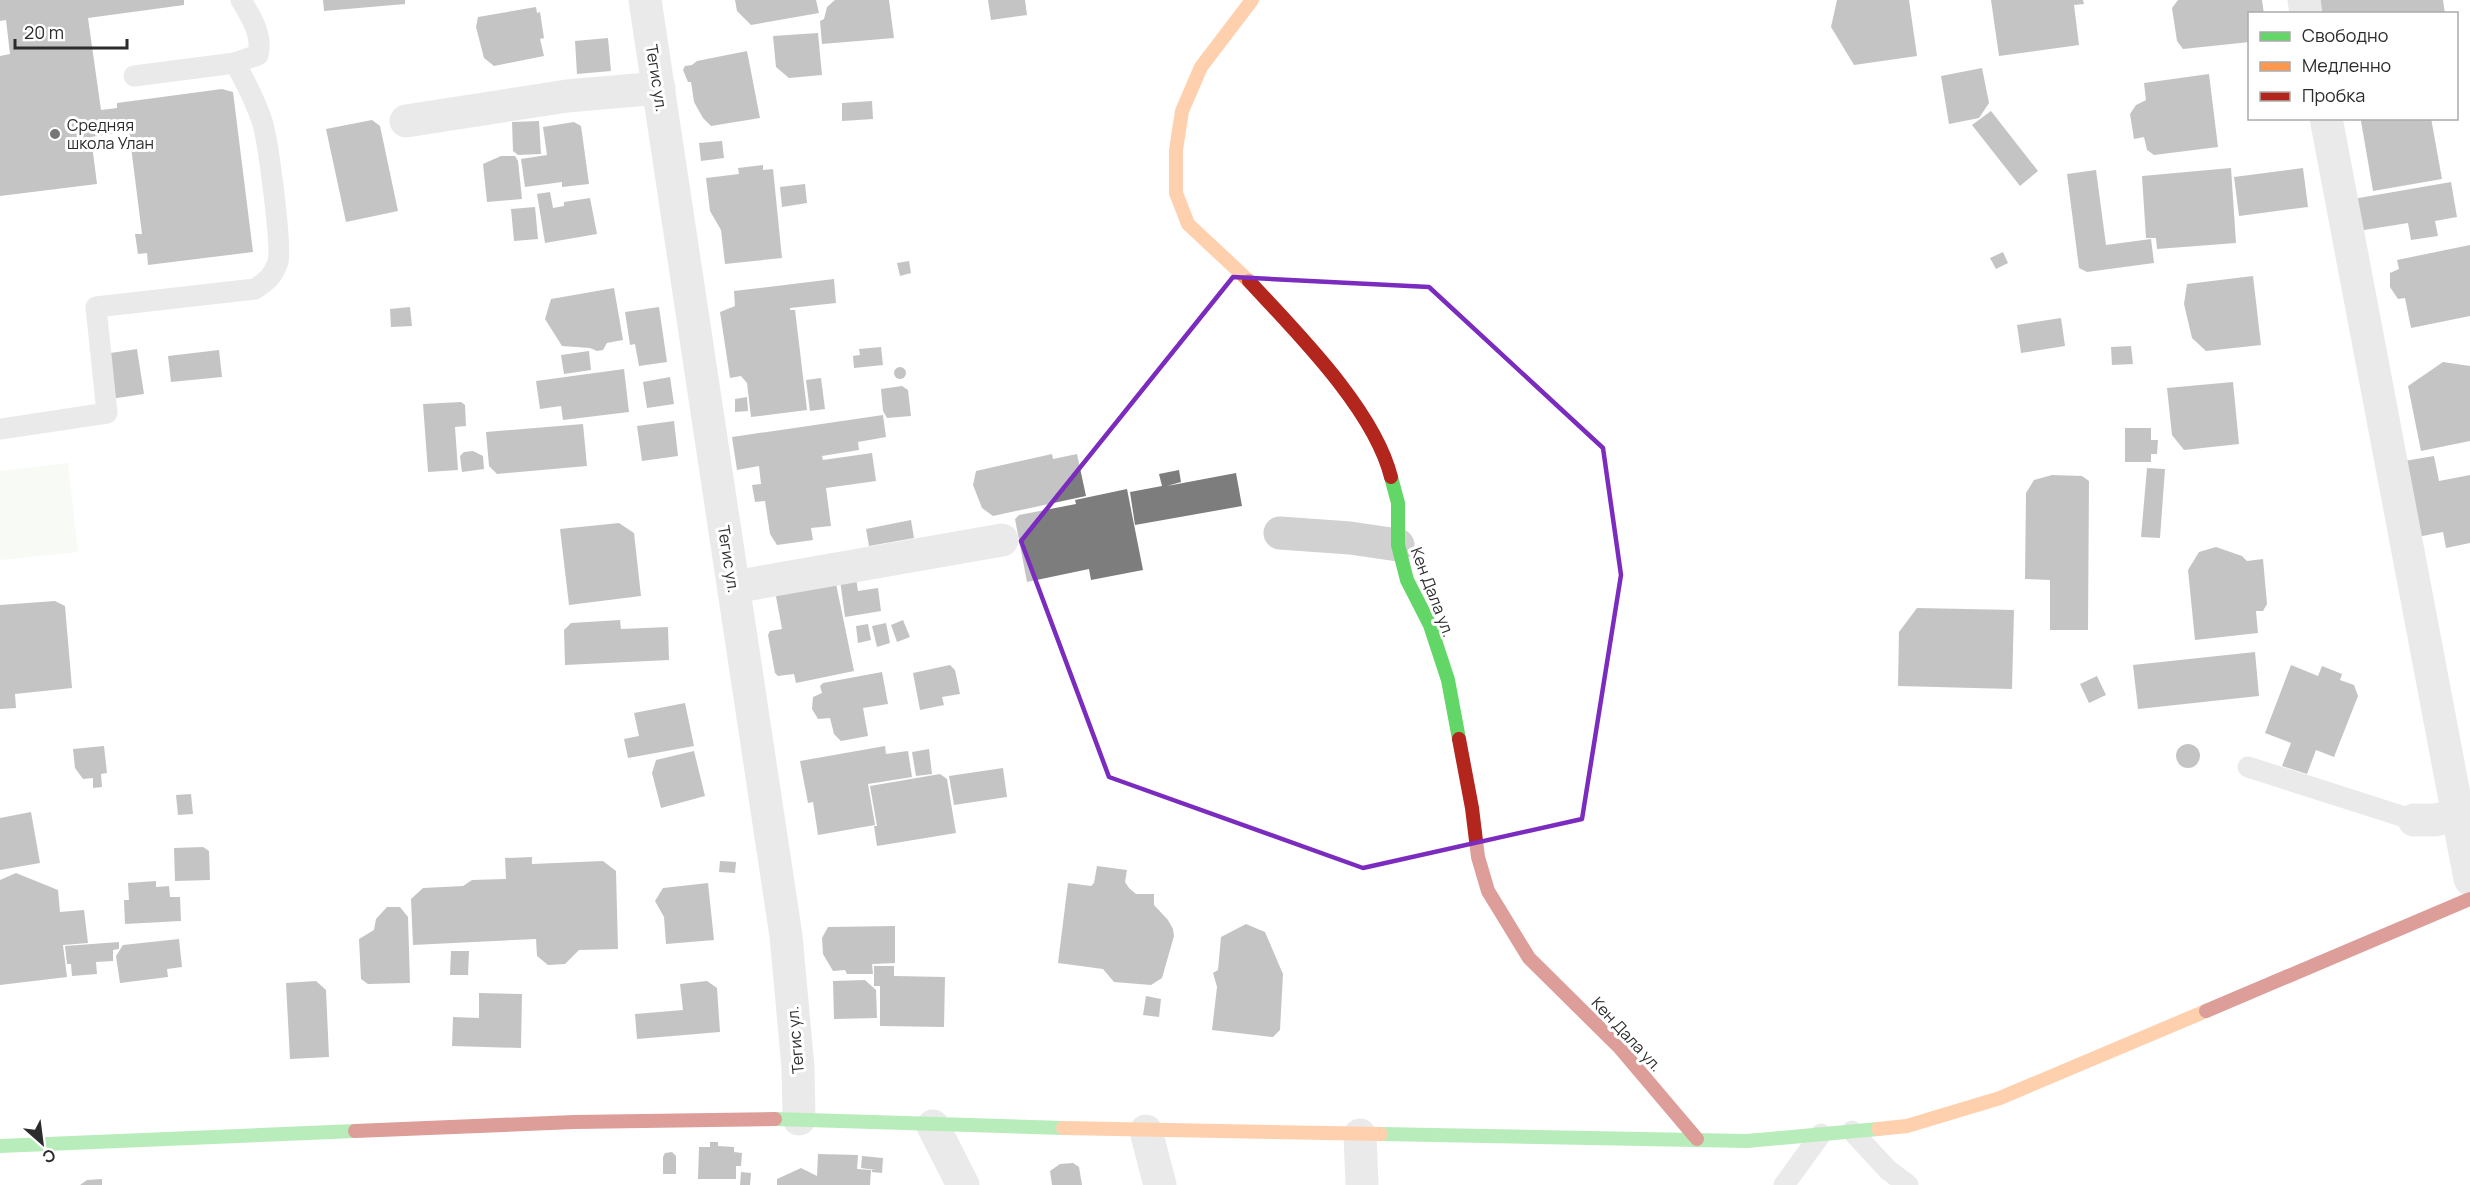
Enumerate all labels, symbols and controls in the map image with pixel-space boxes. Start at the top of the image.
scale bar [15,12,128,50]
legend [2248,12,2458,120]
text: 20 m [24,20,64,44]
text: Свободно [2302,23,2388,47]
street label: Тегис ул. [641,43,673,113]
text: Медленно [2302,53,2391,77]
text: Пробка [2302,83,2365,107]
place label: Средняя школа Улан [67,114,154,154]
marker: Средняя школа Улан [48,127,62,141]
street label: Тегис ул. [713,524,745,594]
street label: Кен Дала ул. [1406,544,1460,640]
street label: Кен Дала ул. [1587,992,1667,1076]
street label: Тегис ул. [781,1005,809,1075]
north arrow [12,1113,72,1173]
text: С [39,1144,59,1169]

